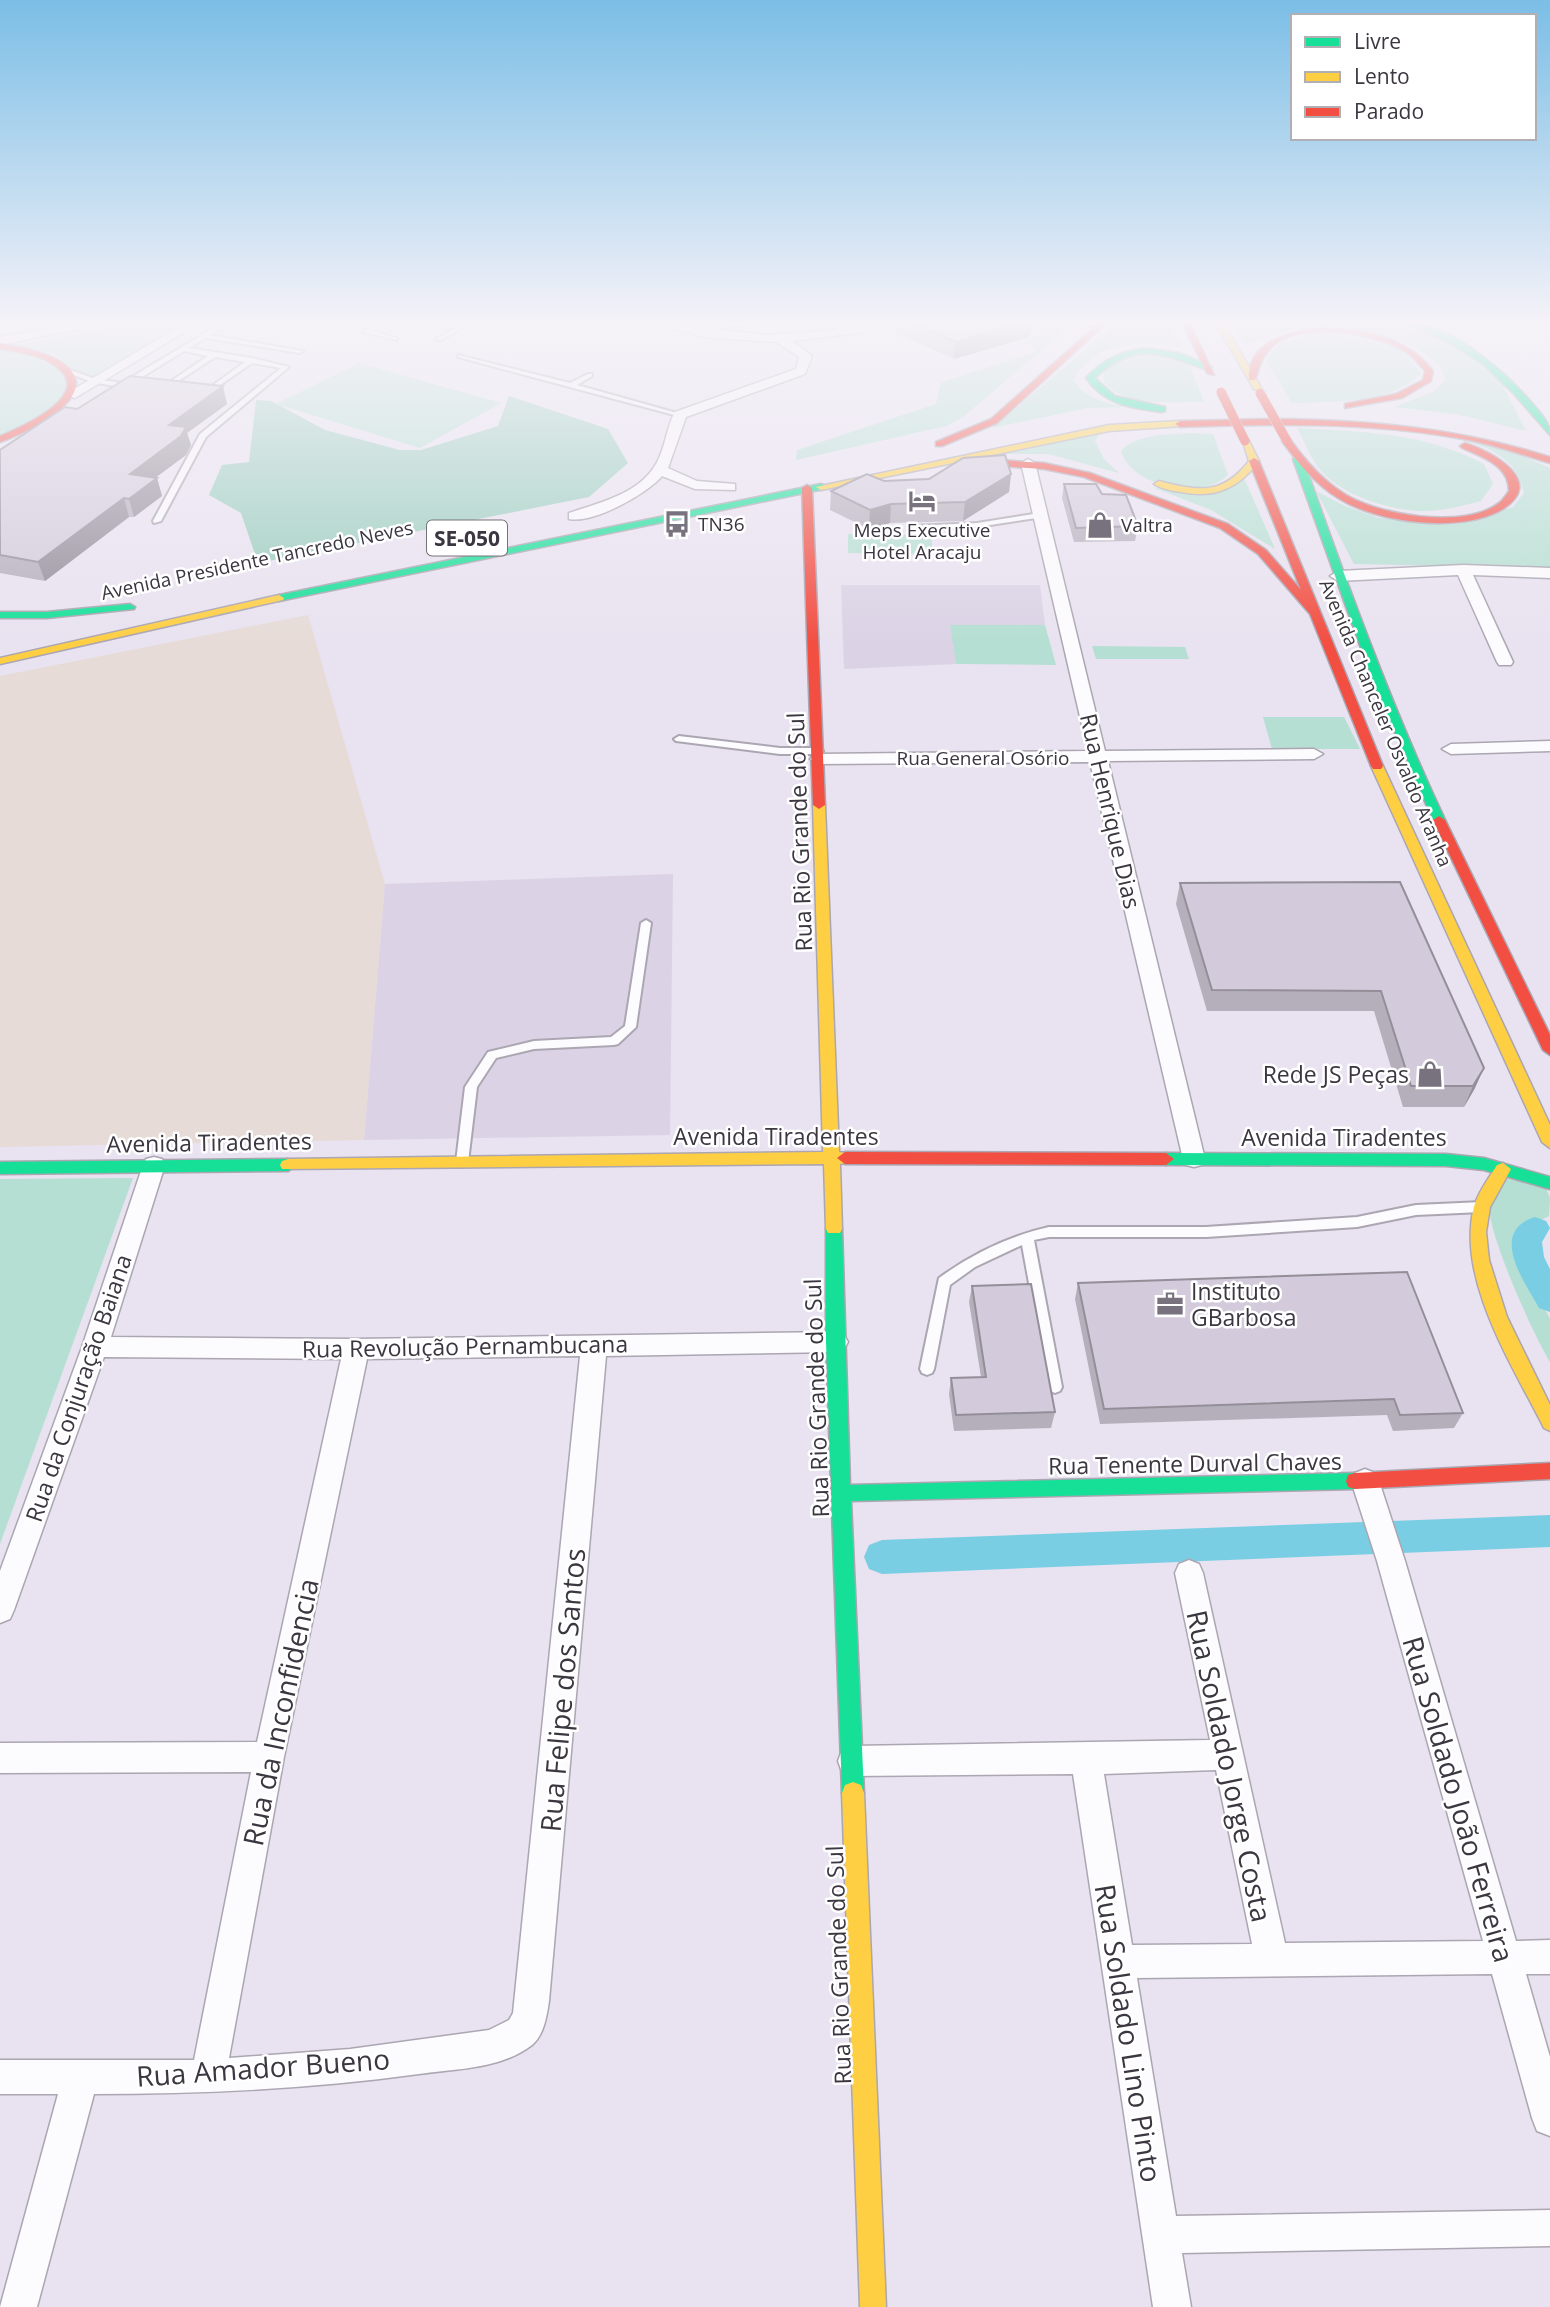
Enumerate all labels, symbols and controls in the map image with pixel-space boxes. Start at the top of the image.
legend [1291,14,1536,140]
text: Livre [1354,27,1401,55]
text: Lento [1354,62,1410,90]
text: Parado [1354,97,1424,125]
hotel icon: Meps Executive Hotel Aracaju [907,486,937,516]
bus stop icon: TN36 [662,509,692,539]
shop icon: Valtra [1085,510,1115,540]
place label: TN36 [698,511,745,537]
place label: Valtra [1121,512,1173,538]
street label: Avenida Presidente Tancredo Neves [99,514,415,606]
place label: Meps Executive Hotel Aracaju [853,517,991,565]
road number: SE-050 [427,520,507,556]
street label: Avenida Chanceler Osvaldo Aranha [1313,575,1459,871]
street label: Rua Henrique Dias [1073,710,1149,912]
street label: Rua Rio Grande do Sul [779,712,819,952]
street label: Rua General Osório [897,745,1070,771]
place label: Rede JS Peças [1263,1058,1409,1090]
shop icon: Rede JS Peças [1415,1059,1445,1089]
street label: Avenida Tiradentes [673,1120,879,1152]
street label: Avenida Tiradentes [1241,1121,1447,1153]
street label: Avenida Tiradentes [106,1124,312,1160]
street label: Rua da Conjuração Baiana [17,1250,139,1526]
place label: Instituto GBarbosa [1191,1275,1296,1333]
street label: Rua Rio Grande do Sul [796,1278,836,1518]
office icon: Instituto GBarbosa [1155,1289,1185,1319]
street label: Rua Revolução Pernambucana [302,1327,628,1365]
street label: Rua Tenente Durval Chaves [1048,1444,1342,1482]
street label: Rua Felipe dos Santos [531,1547,593,1833]
street label: Rua da Inconfidencia [233,1575,327,1849]
street label: Rua Soldado Jorge Costa [1178,1607,1282,1925]
street label: Rua Soldado João Ferreira [1394,1632,1524,1966]
street label: Rua Rio Grande do Sul [818,1845,858,2085]
street label: Rua Soldado Lino Pinto [1087,1881,1171,2185]
street label: Rua Amador Bueno [135,2039,391,2095]

